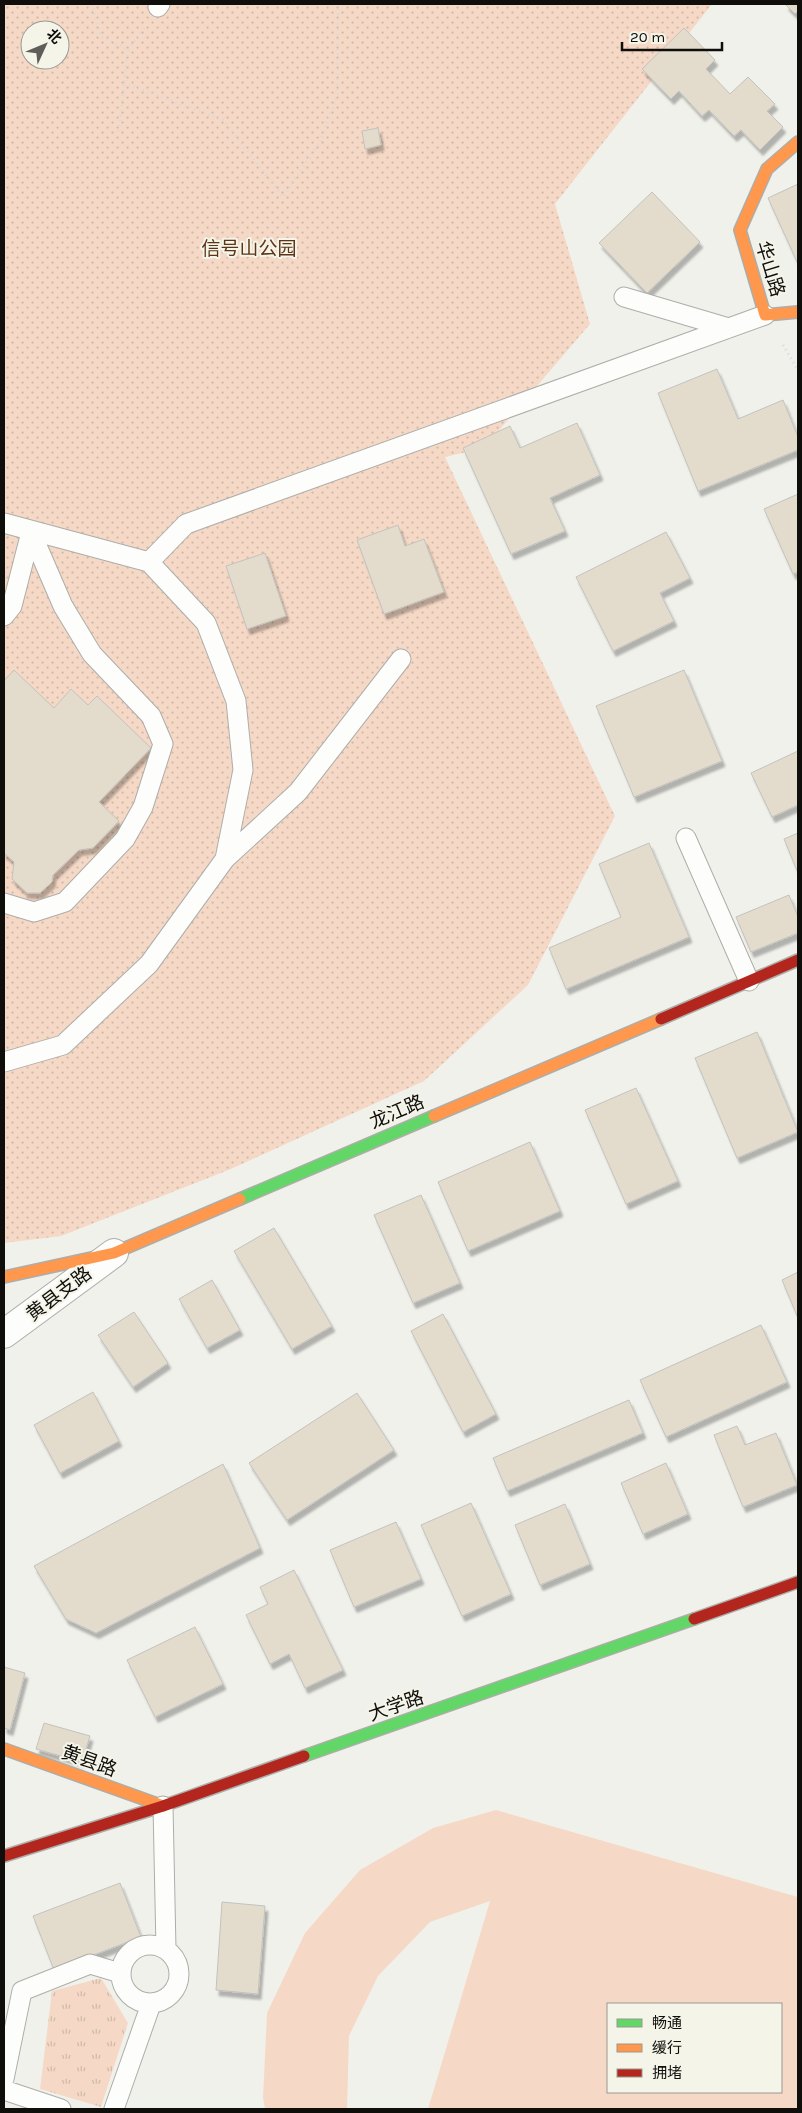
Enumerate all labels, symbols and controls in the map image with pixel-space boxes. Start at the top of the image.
north arrow [20,20,70,70]
scale bar [622,20,722,52]
text: 北 [43,25,65,47]
text: 20 m [630,28,665,46]
park label: 信号山公园 [201,238,297,260]
street label: 华山路 [751,239,789,299]
street label: 龙江路 [366,1091,428,1133]
street label: 黄县支路 [22,1262,96,1326]
street label: 大学路 [365,1686,427,1726]
street label: 黄县路 [58,1741,120,1781]
legend [607,2003,782,2093]
text: 畅通 [652,2014,682,2032]
text: 缓行 [652,2039,682,2057]
text: 拥堵 [652,2064,682,2082]

